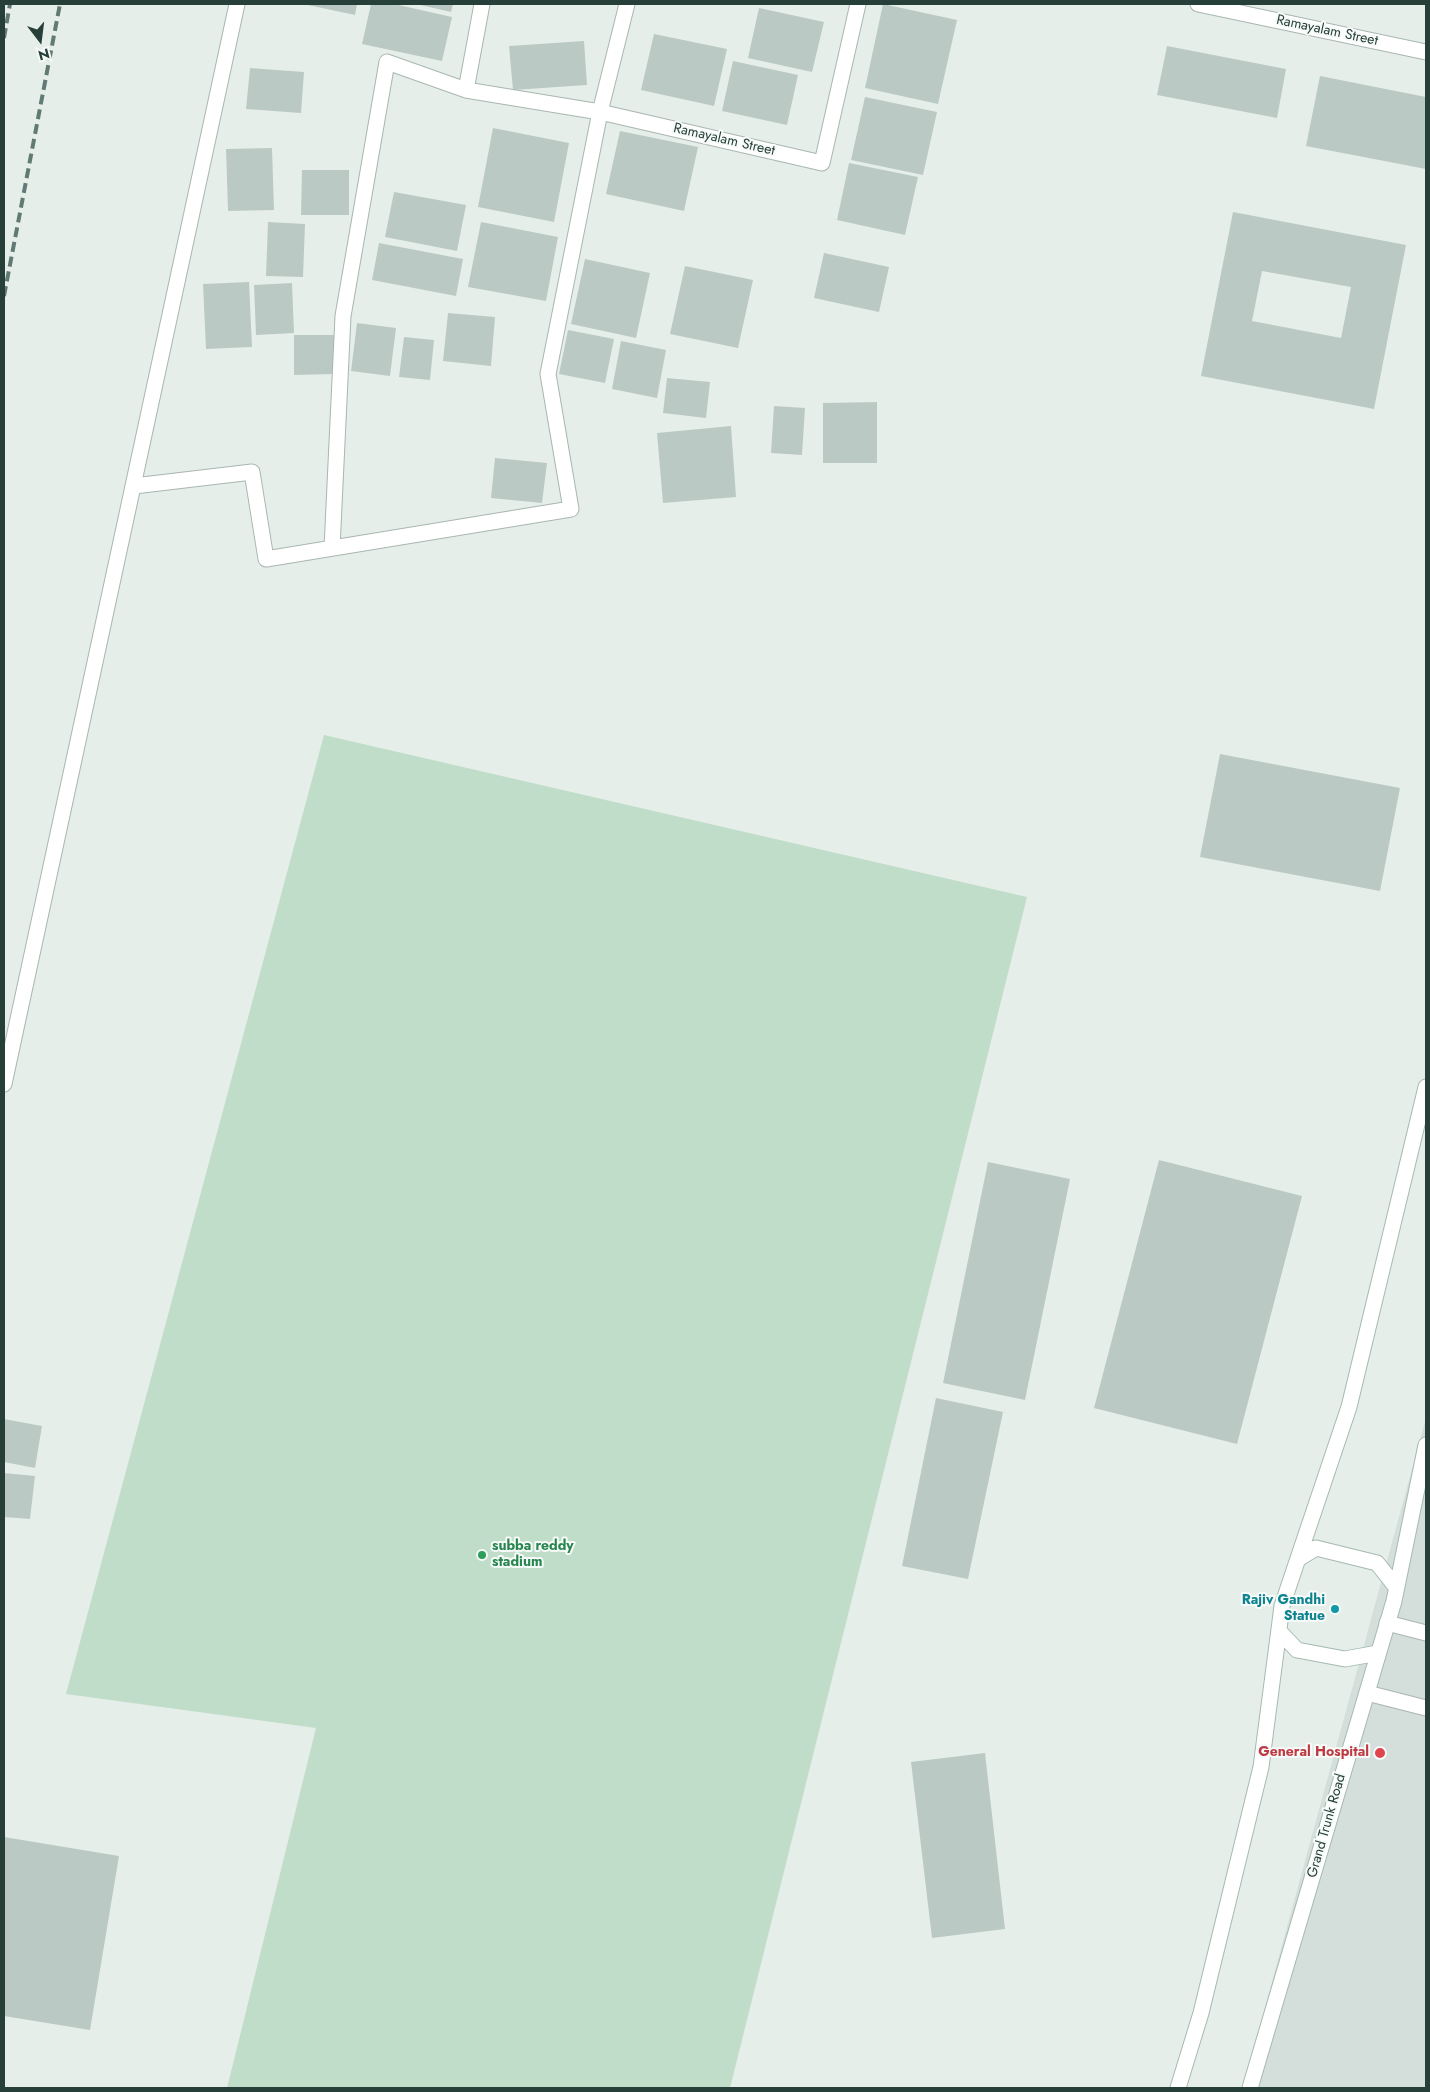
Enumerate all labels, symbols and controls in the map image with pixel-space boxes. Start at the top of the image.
street label: Ramayalam Street [1275,12,1379,50]
north arrow [15,15,65,65]
text: N [36,43,52,66]
street label: Ramayalam Street [672,120,776,160]
place label: subba reddy stadium [492,1539,574,1571]
marker: subba reddy stadium [476,1549,488,1561]
place label: Rajiv Gandhi Statue [1242,1593,1325,1625]
marker: Rajiv Gandhi Statue [1329,1603,1341,1615]
place label: General Hospital [1258,1745,1369,1761]
marker: General Hospital [1373,1746,1387,1760]
street label: Grand Trunk Road [1304,1772,1350,1880]

